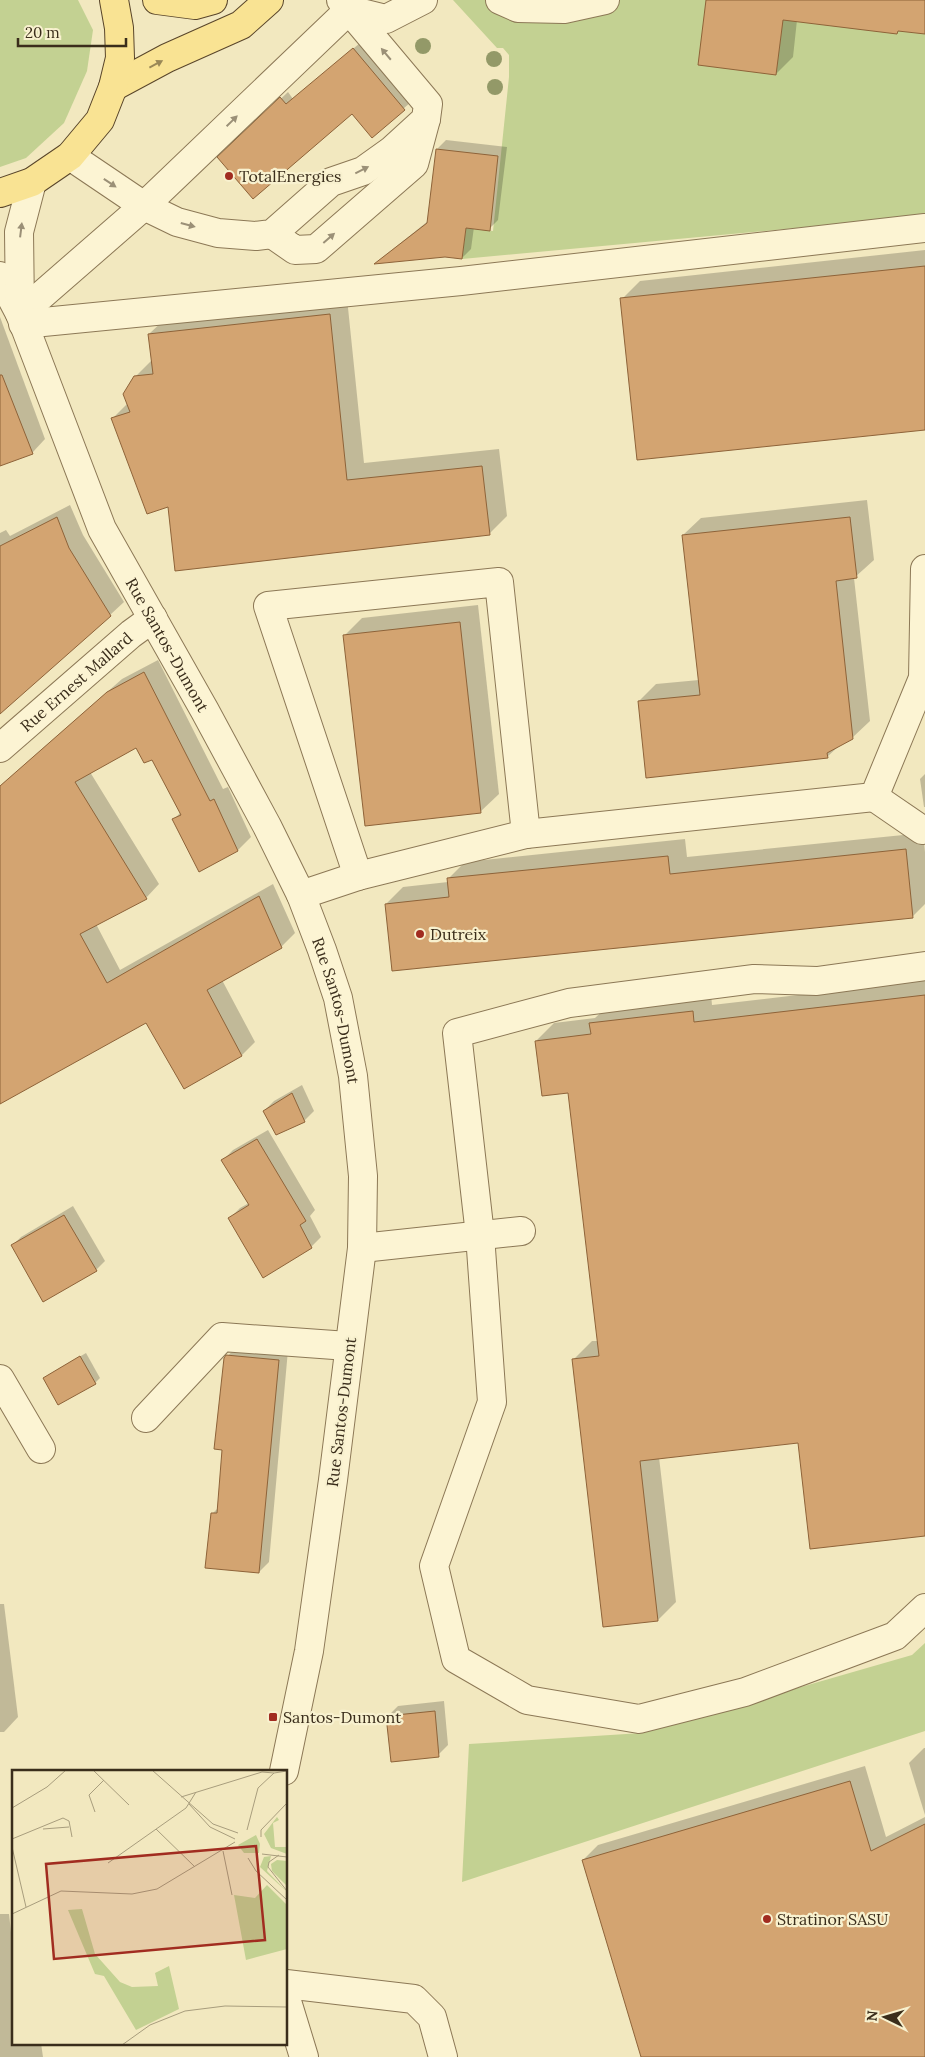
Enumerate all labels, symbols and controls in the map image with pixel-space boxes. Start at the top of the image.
scale bar [18,15,125,47]
text: 20 m [25,23,60,42]
one-way arrow [380,48,391,61]
one-way arrow [149,60,162,69]
one-way arrow [226,115,238,127]
place label: TotalEnergies [239,166,341,186]
one-way arrow [355,166,370,174]
marker: TotalEnergies [223,170,235,182]
one-way arrow [103,179,117,188]
one-way arrow [181,221,196,229]
one-way arrow [17,222,25,238]
one-way arrow [322,232,335,243]
street label: Rue Santos-Dumont [122,574,214,716]
street label: Rue Ernest Mallard [16,627,137,736]
place label: Dutreix [430,924,487,944]
marker: Dutreix [414,928,426,940]
street label: Rue Santos-Dumont [308,934,364,1086]
street label: Rue Santos-Dumont [322,1335,360,1488]
place label: Santos-Dumont [283,1707,402,1727]
marker: Santos-Dumont [267,1711,279,1723]
inset map [12,1770,288,2044]
place label: Stratinor SASU [777,1909,888,1929]
marker: Stratinor SASU [761,1913,773,1925]
north arrow [860,1992,910,2042]
text: N [863,2010,882,2022]

